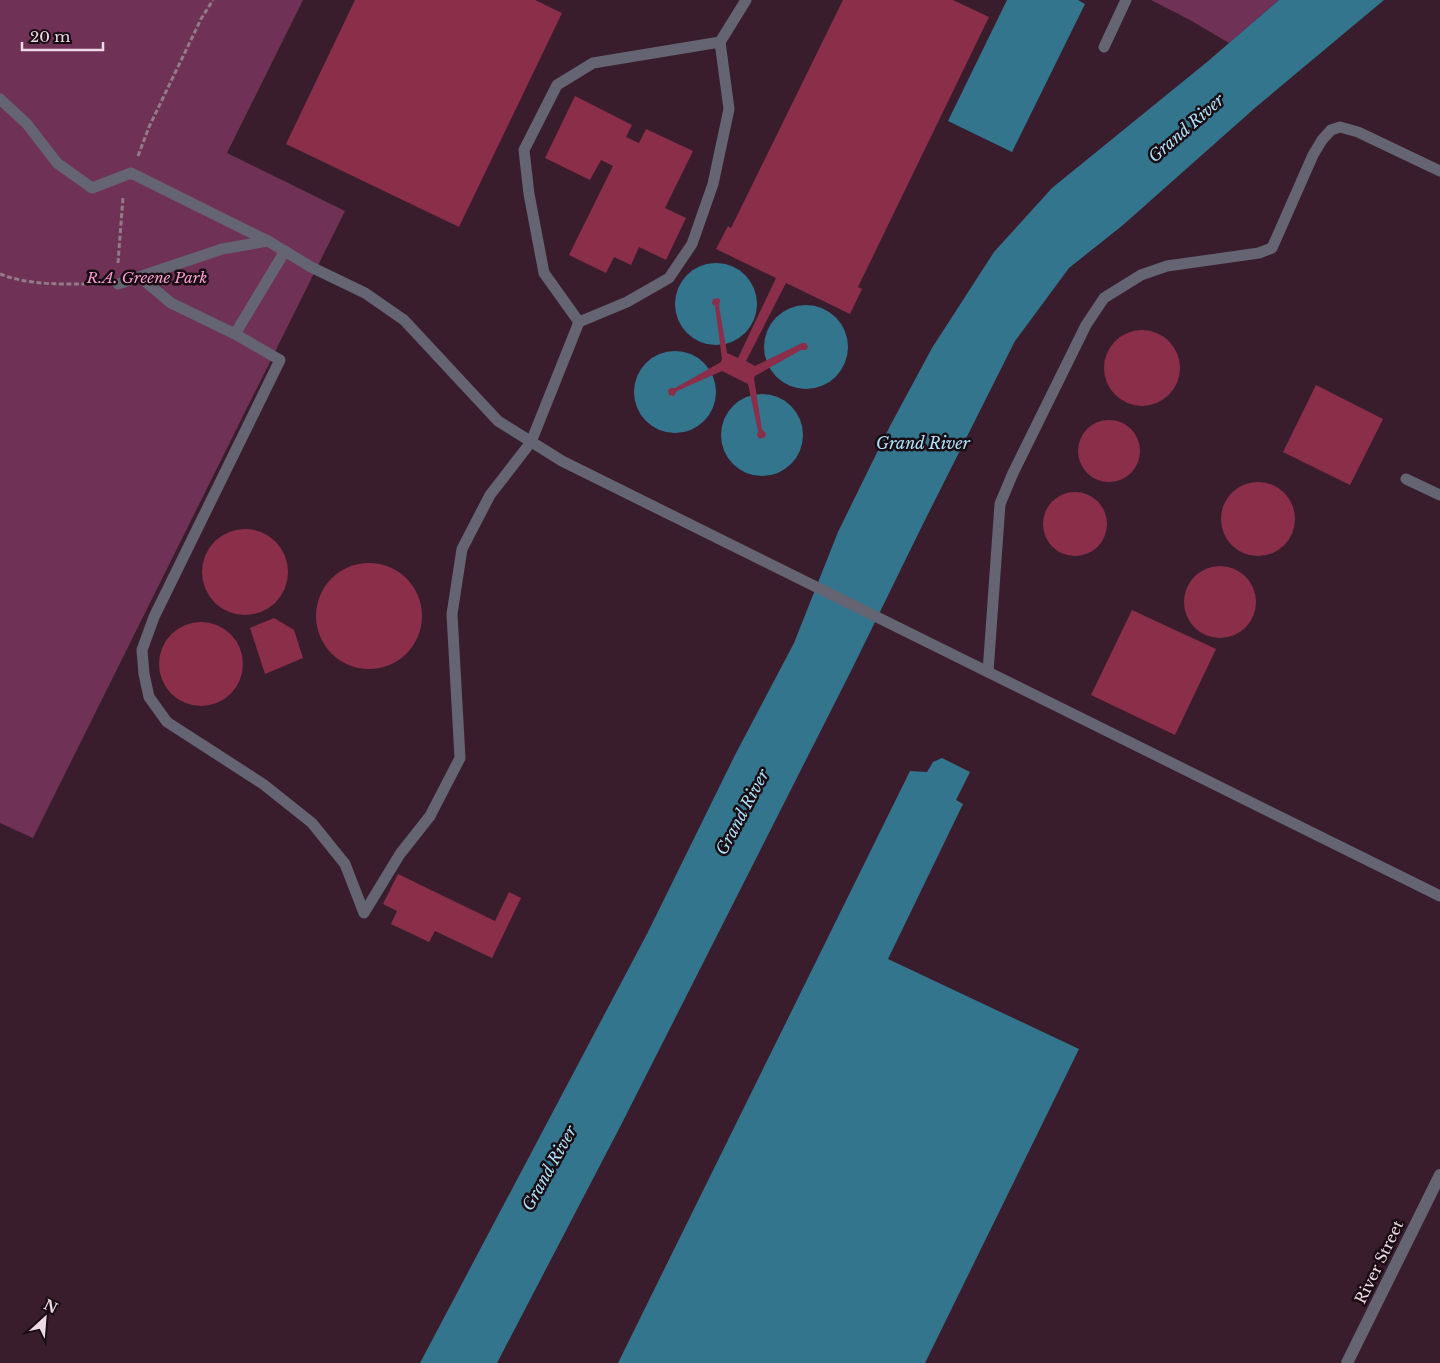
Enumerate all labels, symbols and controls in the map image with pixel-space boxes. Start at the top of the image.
scale bar [22,20,104,52]
text: 20 m [30,27,70,46]
water label: Grand River [1144,89,1229,166]
park label: R.A. Greene Park [86,268,207,287]
water label: Grand River [876,433,971,453]
water label: Grand River [711,765,773,858]
water label: Grand River [517,1121,581,1214]
street label: River Street [1351,1217,1408,1307]
north arrow [20,1293,70,1343]
text: N [41,1295,61,1317]

